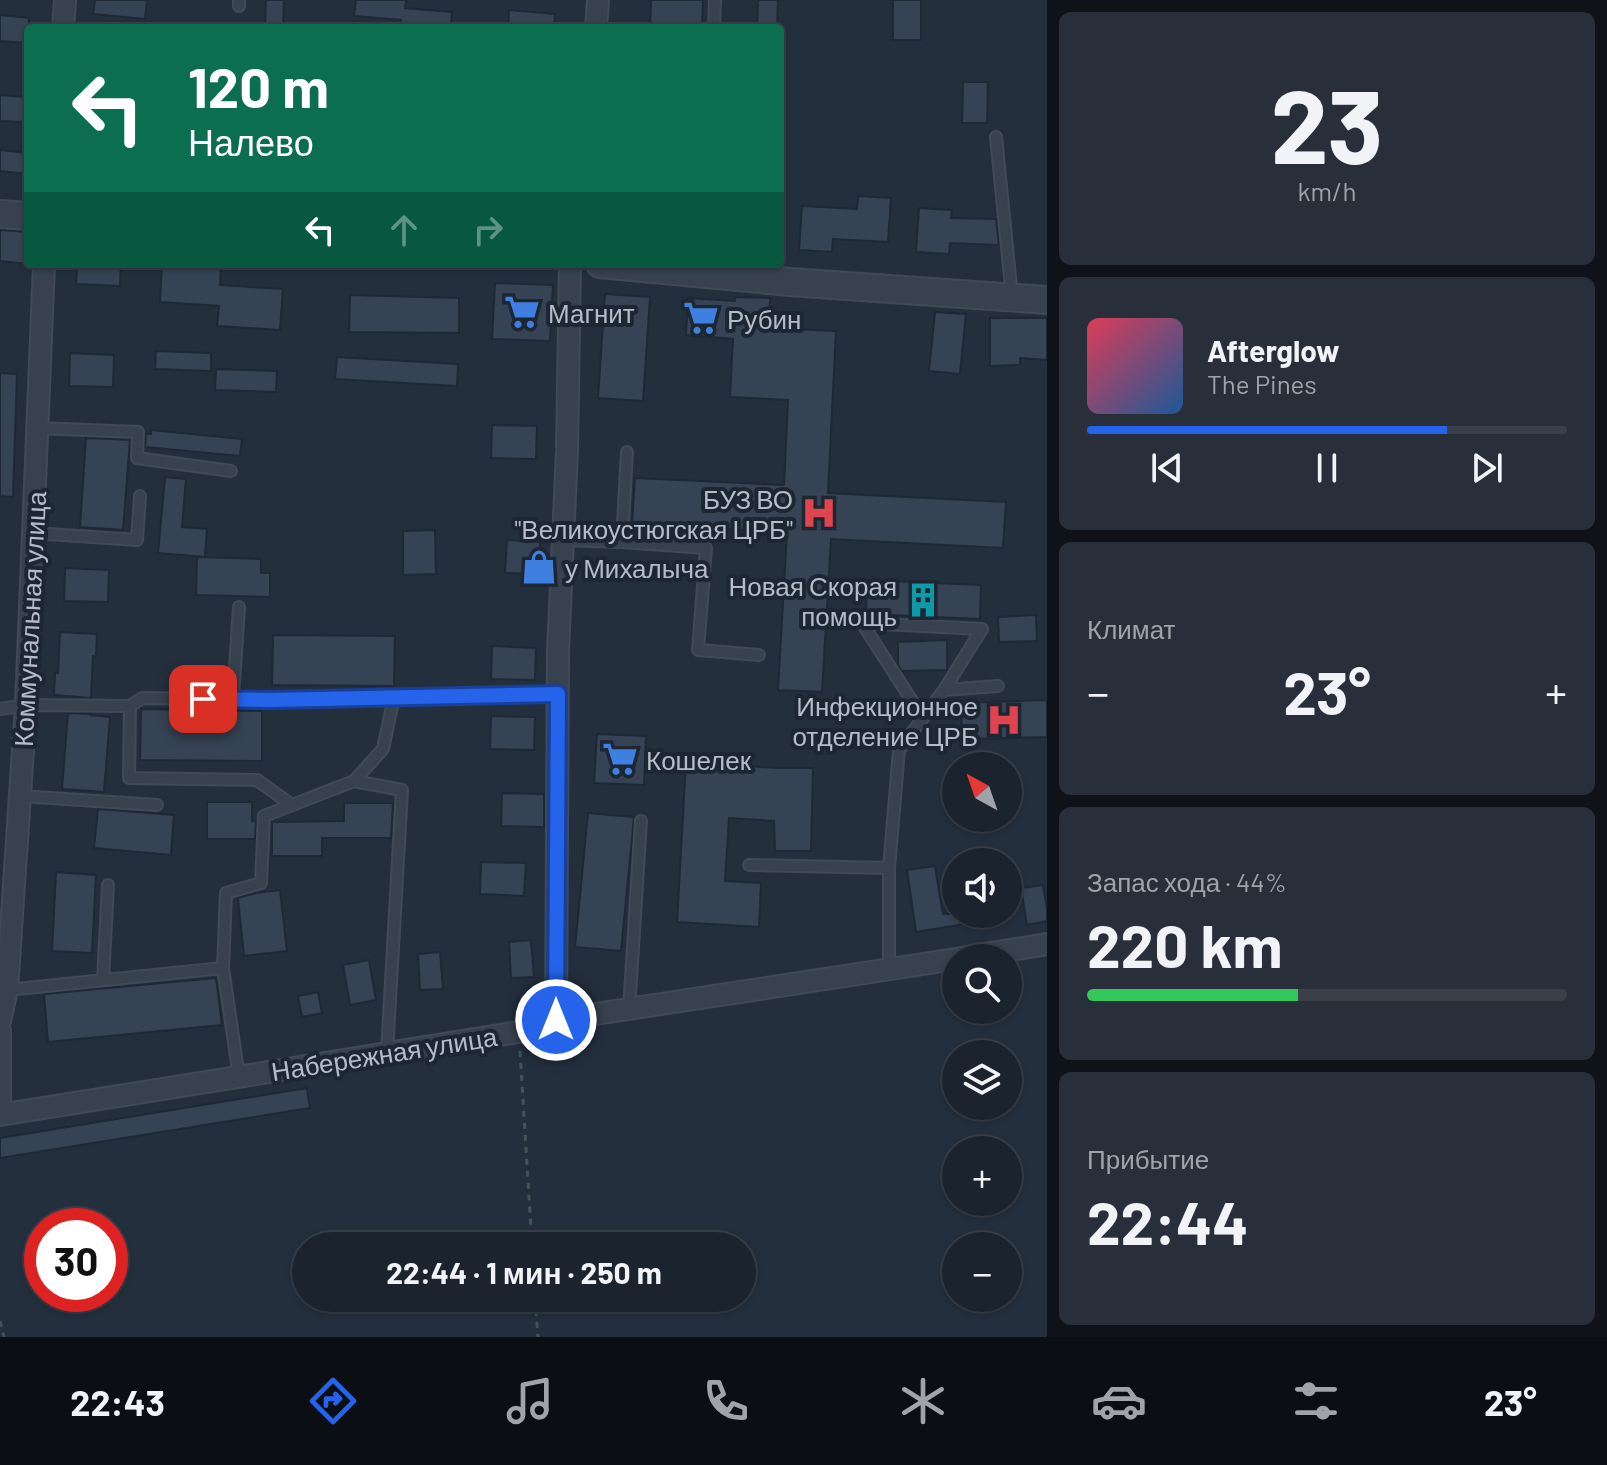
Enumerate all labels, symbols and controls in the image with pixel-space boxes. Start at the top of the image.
text: 120 m [188,52,329,119]
icon: left [56,56,160,160]
text: 23 [1271,60,1383,185]
text: Налево [188,120,314,163]
text: km/h [1298,175,1356,206]
icon: left [298,208,342,252]
icon: ahead [382,208,426,252]
icon: right [466,208,510,252]
supermarket icon: Магнит [503,293,541,331]
place label: Магнит [548,297,635,328]
supermarket icon: Рубин [682,299,720,337]
place label: Рубин [727,303,801,334]
text: Afterglow [1207,332,1340,368]
text: The Pines [1207,368,1317,399]
icon: previous [1145,446,1189,490]
icon: pause [1305,446,1349,490]
icon: next [1465,446,1509,490]
place label: БУЗ ВО "Великоустюгская ЦРБ" [515,483,793,544]
street label: Коммунальная улица [7,490,51,748]
hospital icon: БУЗ ВО "Великоустюгская ЦРБ" [800,494,838,532]
shop icon: у Михалыча [520,548,558,586]
place label: у Михалыча [565,552,709,583]
place label: Новая Скорая помощь [729,570,897,631]
building icon: Новая Скорая помощь [904,581,942,619]
text: Климат [1087,613,1176,644]
text: 23° [1283,655,1371,727]
pin [169,665,237,733]
text: − [1087,665,1109,718]
text: + [1545,665,1567,718]
icon: arrive [181,677,225,721]
place label: Инфекционное отделение ЦРБ [792,690,978,751]
hospital icon: Инфекционное отделение ЦРБ [985,701,1023,739]
supermarket icon: Кошелек [601,740,639,778]
place label: Кошелек [646,744,752,775]
north arrow [942,752,1022,832]
map controls [942,752,1022,1312]
button: sound [942,848,1022,928]
text: Запас хода · 44% [1087,866,1287,897]
text: 220 km [1087,908,1282,980]
button: search [942,944,1022,1024]
position arrow [514,978,598,1062]
street label: Набережная улица [269,1020,499,1086]
button: layers [942,1040,1022,1120]
button: + [942,1136,1022,1216]
text: Прибытие [1087,1143,1209,1174]
text: 22:44 [1087,1185,1249,1257]
speed limit sign: 30 [24,1208,128,1312]
button: − [942,1232,1022,1312]
text: 22:44 · 1 мин · 250 m [386,1254,662,1290]
icon: directions [305,1373,361,1429]
icon: music [502,1373,558,1429]
icon: phone [698,1373,754,1429]
icon: climate [895,1373,951,1429]
icon: car [1091,1373,1147,1429]
icon: filters [1288,1373,1344,1429]
text: 22:43 [70,1380,165,1423]
text: 23° [1484,1380,1537,1423]

